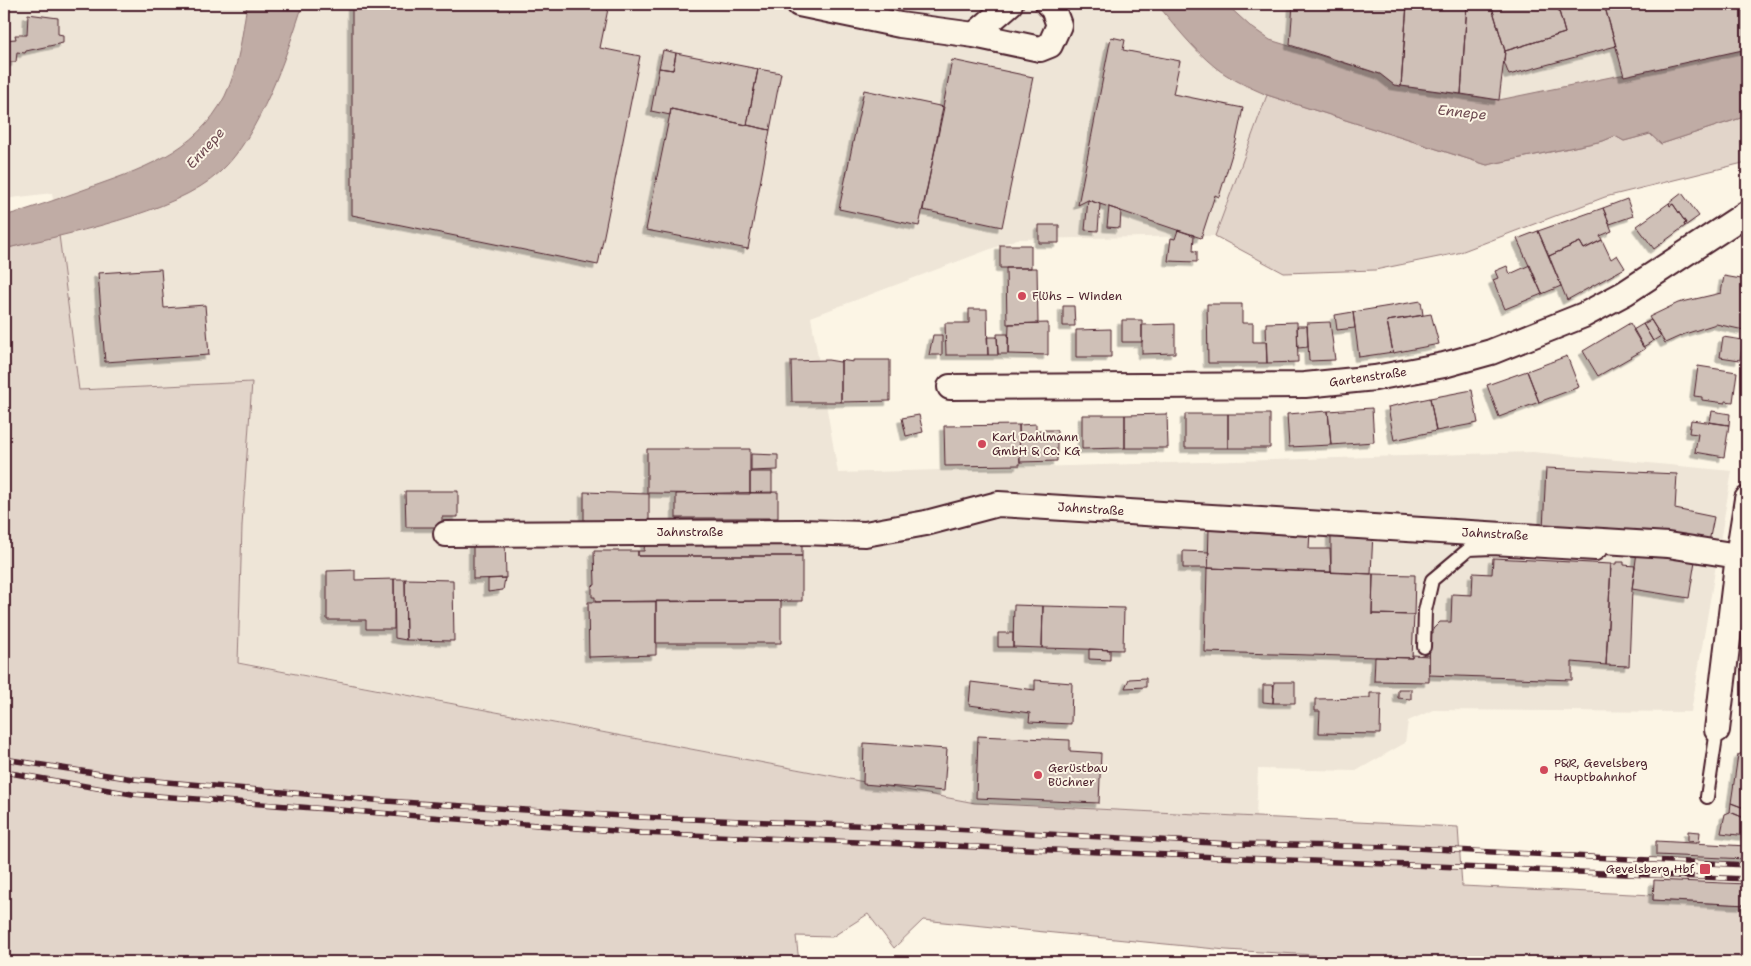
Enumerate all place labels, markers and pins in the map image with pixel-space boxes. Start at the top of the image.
place label: Flühs – Winden [1032,288,1122,304]
marker: Flühs – Winden [1016,290,1028,302]
place label: Karl Dahlmann GmbH & Co. KG [992,429,1080,459]
marker: Karl Dahlmann GmbH & Co. KG [976,438,988,450]
place label: P&R, Gevelsberg Hauptbahnhof [1554,755,1648,785]
place label: Gerüstbau Büchner [1048,760,1108,790]
marker: P&R, Gevelsberg Hauptbahnhof [1538,764,1550,776]
marker: Gerüstbau Büchner [1032,769,1044,781]
place label: Gevelsberg Hbf [1606,861,1695,877]
marker: Gevelsberg Hbf [1698,862,1712,876]

